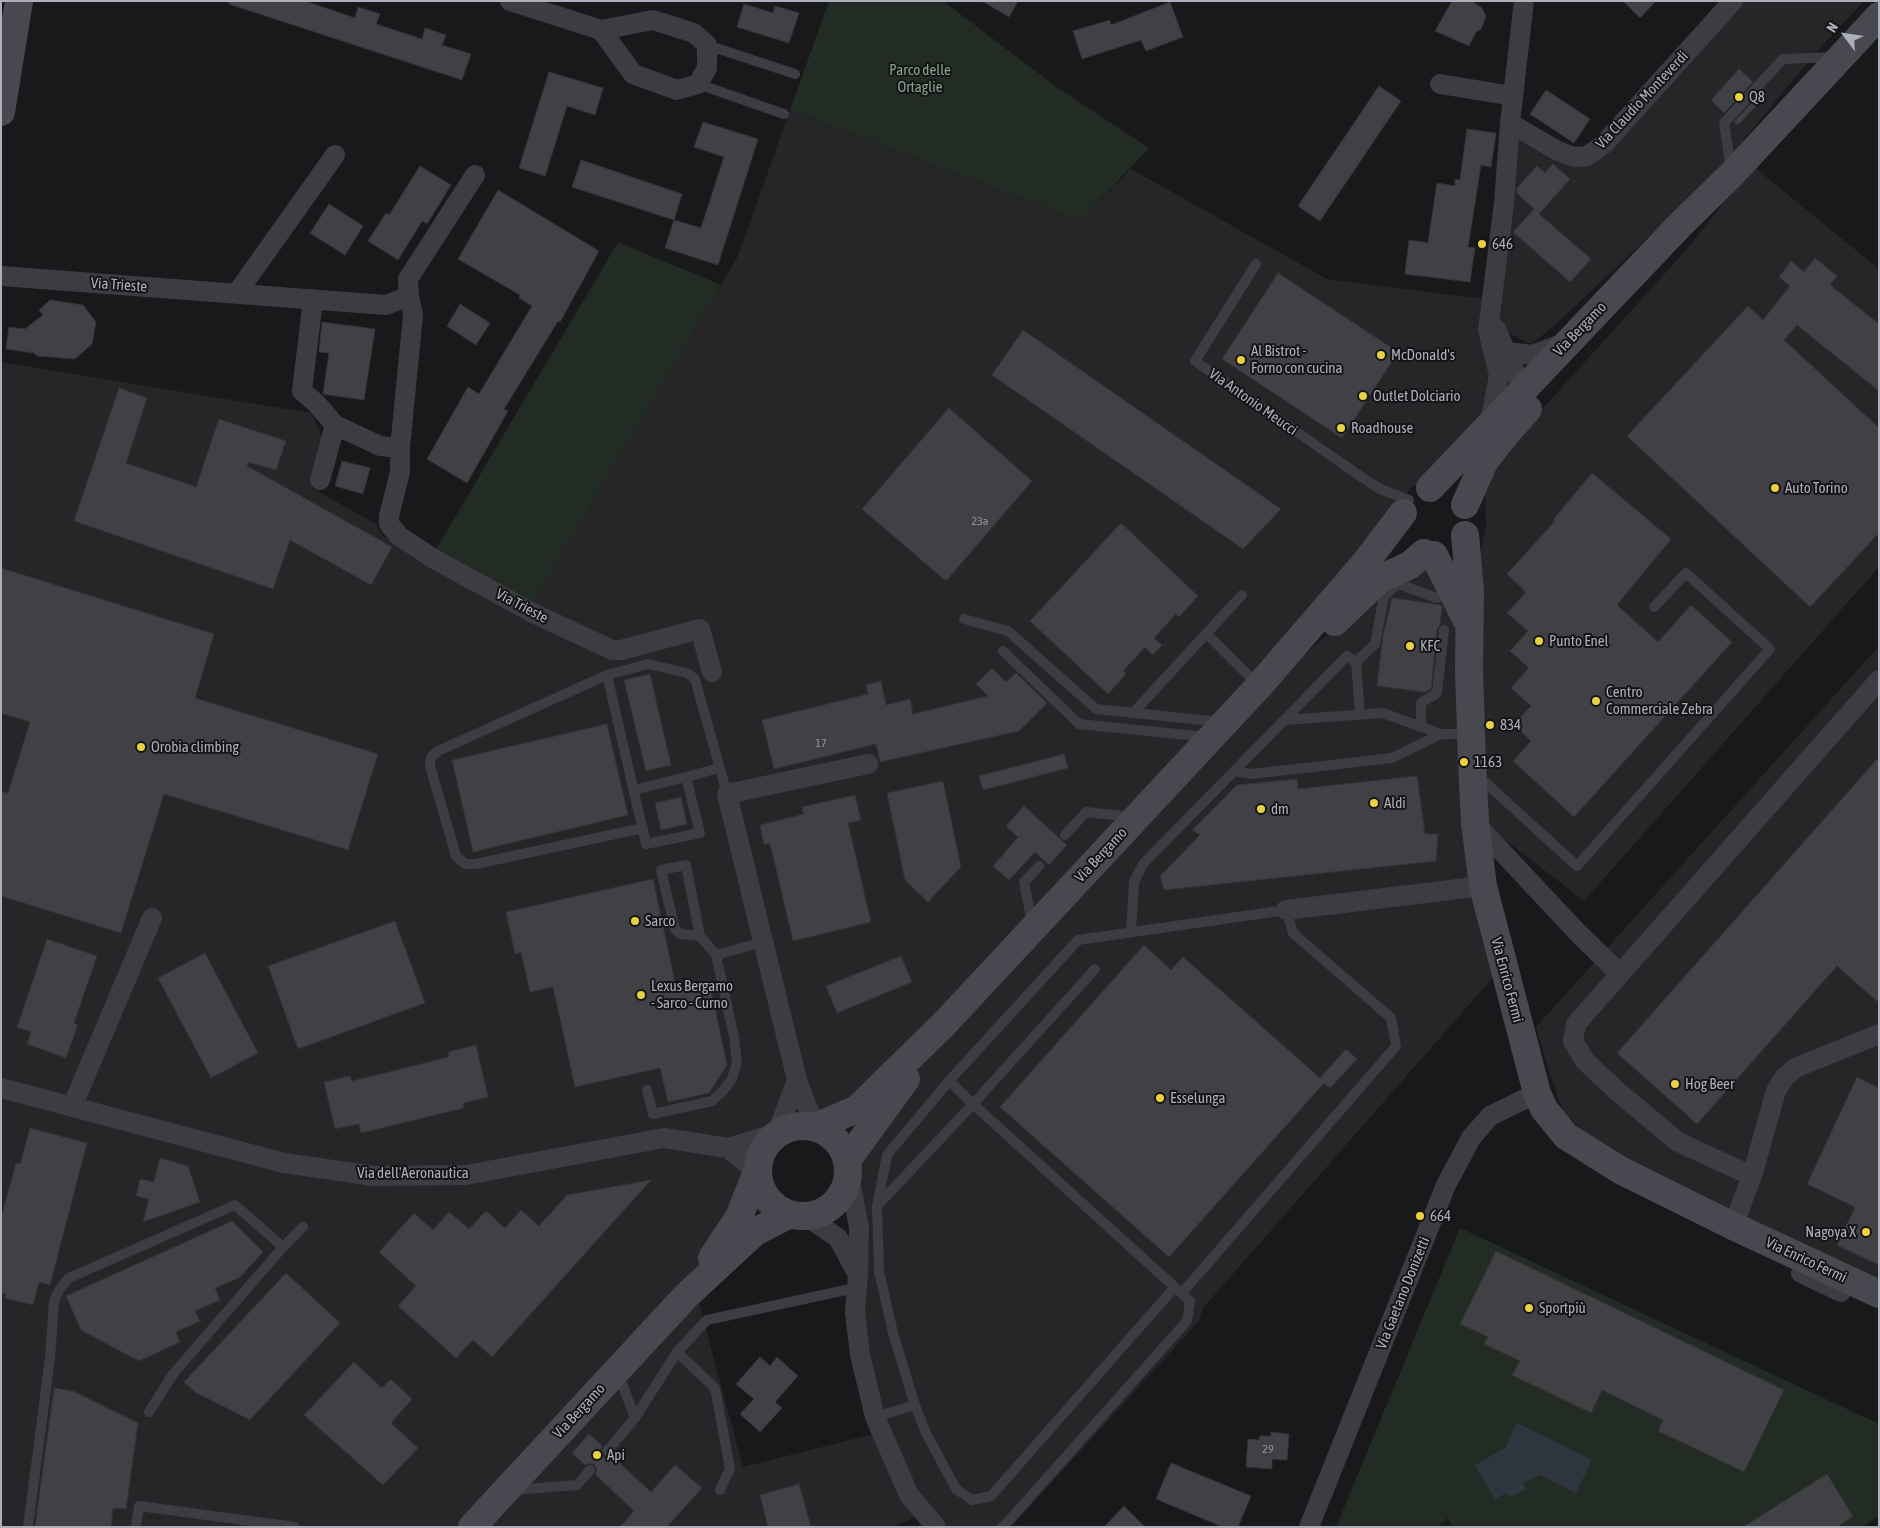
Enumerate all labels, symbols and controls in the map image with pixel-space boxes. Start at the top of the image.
north arrow [1820,10,1870,60]
text: N [1823,20,1841,35]
street label: Via Claudio Monteverdi [1592,47,1692,153]
park label: Parco delle Ortaglie [889,61,951,96]
place label: Q8 [1749,88,1765,106]
marker: Q8 [1733,91,1745,103]
place label: 646 [1492,235,1513,253]
marker: 646 [1476,238,1488,250]
street label: Via Trieste [90,274,148,296]
street label: Via Bergamo [1550,298,1610,360]
place label: Al Bistrot - Forno con cucina [1251,342,1343,377]
place label: McDonald's [1391,346,1455,364]
marker: McDonald's [1375,349,1387,361]
marker: Al Bistrot - Forno con cucina [1235,354,1247,366]
street label: Via Antonio Meucci [1205,365,1301,439]
place label: Outlet Dolciario [1373,387,1461,405]
marker: Outlet Dolciario [1357,390,1369,402]
place label: Roadhouse [1351,419,1413,437]
marker: Roadhouse [1335,422,1347,434]
place label: Auto Torino [1785,479,1848,497]
marker: Auto Torino [1769,482,1781,494]
house number: 23a [972,514,988,528]
street label: Via Trieste [493,585,551,627]
place label: Punto Enel [1549,632,1609,650]
marker: Punto Enel [1533,635,1545,647]
place label: KFC [1420,637,1440,655]
marker: KFC [1404,640,1416,652]
place label: Centro Commerciale Zebra [1606,683,1713,718]
marker: Centro Commerciale Zebra [1590,695,1602,707]
place label: 834 [1500,716,1521,734]
marker: 834 [1484,719,1496,731]
house number: 17 [815,736,827,750]
place label: Orobia climbing [151,738,239,756]
marker: Orobia climbing [135,741,147,753]
place label: 1163 [1474,753,1502,771]
marker: 1163 [1458,756,1470,768]
place label: Aldi [1384,794,1406,812]
marker: Aldi [1368,797,1380,809]
place label: dm [1271,800,1289,818]
marker: dm [1255,803,1267,815]
street label: Via Bergamo [1071,824,1131,886]
place label: Sarco [645,912,675,930]
marker: Sarco [629,915,641,927]
street label: Via Enrico Fermi [1487,936,1527,1024]
place label: Lexus Bergamo - Sarco - Curno [651,977,733,1012]
marker: Lexus Bergamo - Sarco - Curno [635,989,647,1001]
place label: Hog Beer [1685,1075,1734,1093]
marker: Hog Beer [1669,1078,1681,1090]
place label: Esselunga [1170,1089,1225,1107]
marker: Esselunga [1154,1092,1166,1104]
street label: Via dell'Aeronautica [357,1164,469,1182]
place label: 664 [1430,1207,1451,1225]
marker: 664 [1414,1210,1426,1222]
place label: Nagoya X [1805,1223,1856,1241]
marker: Nagoya X [1860,1226,1872,1238]
street label: Via Enrico Fermi [1763,1233,1849,1287]
street label: Via Gaetano Donizetti [1372,1234,1434,1352]
place label: Sportpiù [1539,1299,1586,1317]
marker: Sportpiù [1523,1302,1535,1314]
street label: Via Bergamo [549,1380,609,1442]
house number: 29 [1262,1442,1274,1456]
place label: Api [607,1446,625,1464]
marker: Api [591,1449,603,1461]

